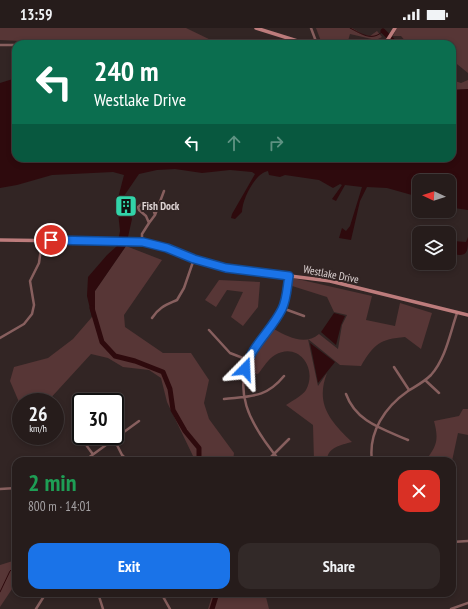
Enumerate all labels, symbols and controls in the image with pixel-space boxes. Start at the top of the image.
text: 13:59 [20,5,52,24]
text: 240 m [94,52,158,89]
icon: left [28,56,80,108]
text: Westlake Drive [94,88,186,111]
icon: left [181,132,203,154]
icon: ahead [223,132,245,154]
icon: right [265,132,287,154]
north arrow [412,174,456,218]
map controls [412,174,456,270]
building icon: Fish Dock [113,193,139,219]
place label: Fish Dock [142,199,180,213]
pin [34,223,68,257]
button: layers [412,226,456,270]
icon: arrive [40,229,62,251]
street label: Westlake Drive [302,262,360,286]
position arrow [224,348,266,390]
speed limit sign: 30 [72,393,124,445]
text: 26 [28,401,48,427]
text: km/h [29,422,47,435]
text: 2 min [28,467,76,498]
button: close [398,470,440,512]
text: 800 m · 14:01 [28,498,91,515]
button: Exit [28,543,230,589]
button: Share [238,543,440,589]

